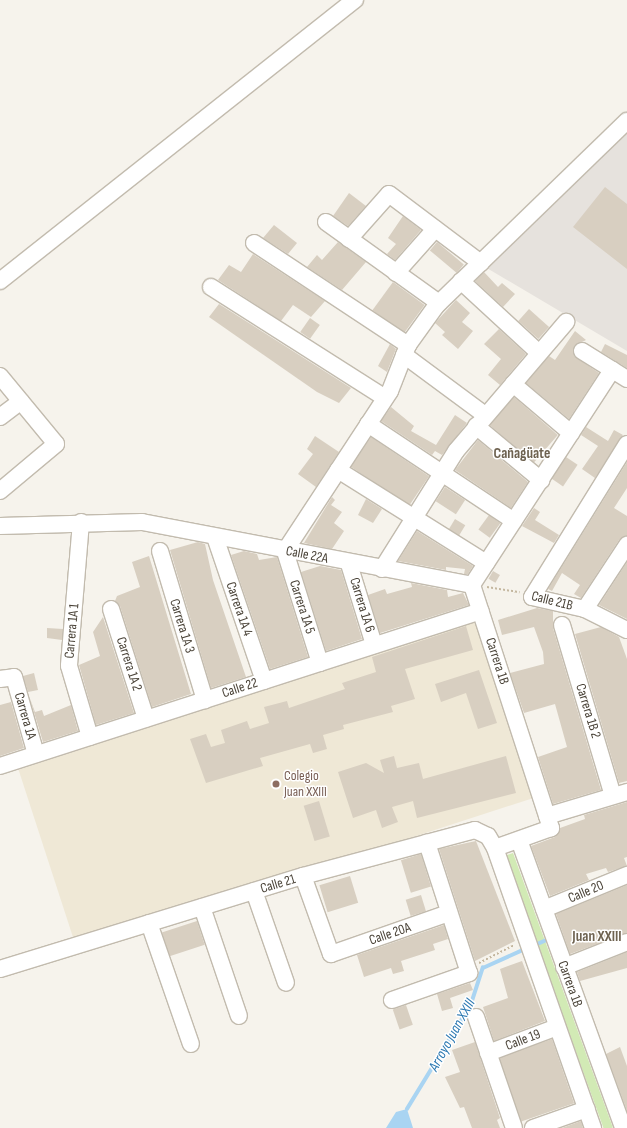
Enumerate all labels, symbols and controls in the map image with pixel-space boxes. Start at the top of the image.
district label: Cañagüate [494,445,550,463]
street label: Calle 22A [285,543,329,567]
street label: Carrera 1A 6 [346,576,378,634]
street label: Carrera 1A 5 [285,578,319,636]
street label: Carrera 1A 4 [222,580,256,638]
street label: Calle 21B [530,588,574,614]
street label: Carrera 1A 3 [166,597,198,655]
street label: Carrera 1A 1 [61,603,83,659]
street label: Carrera 1A 2 [112,635,146,693]
street label: Carrera 1B [482,636,512,686]
street label: Calle 22 [220,674,260,702]
street label: Carrera 1B 2 [572,682,604,740]
street label: Carrera 1A [10,691,40,741]
place label: Colegio Juan XXIII [284,768,327,800]
marker: Colegio Juan XXIII [271,779,281,789]
street label: Calle 21 [258,871,298,897]
street label: Calle 20 [566,877,606,907]
street label: Calle 20A [367,919,413,949]
district label: Juan XXIII [572,928,622,946]
street label: Carrera 1B [554,959,586,1009]
water label: Arroyo Juan XXIII [425,996,479,1074]
street label: Calle 19 [503,1026,543,1054]

